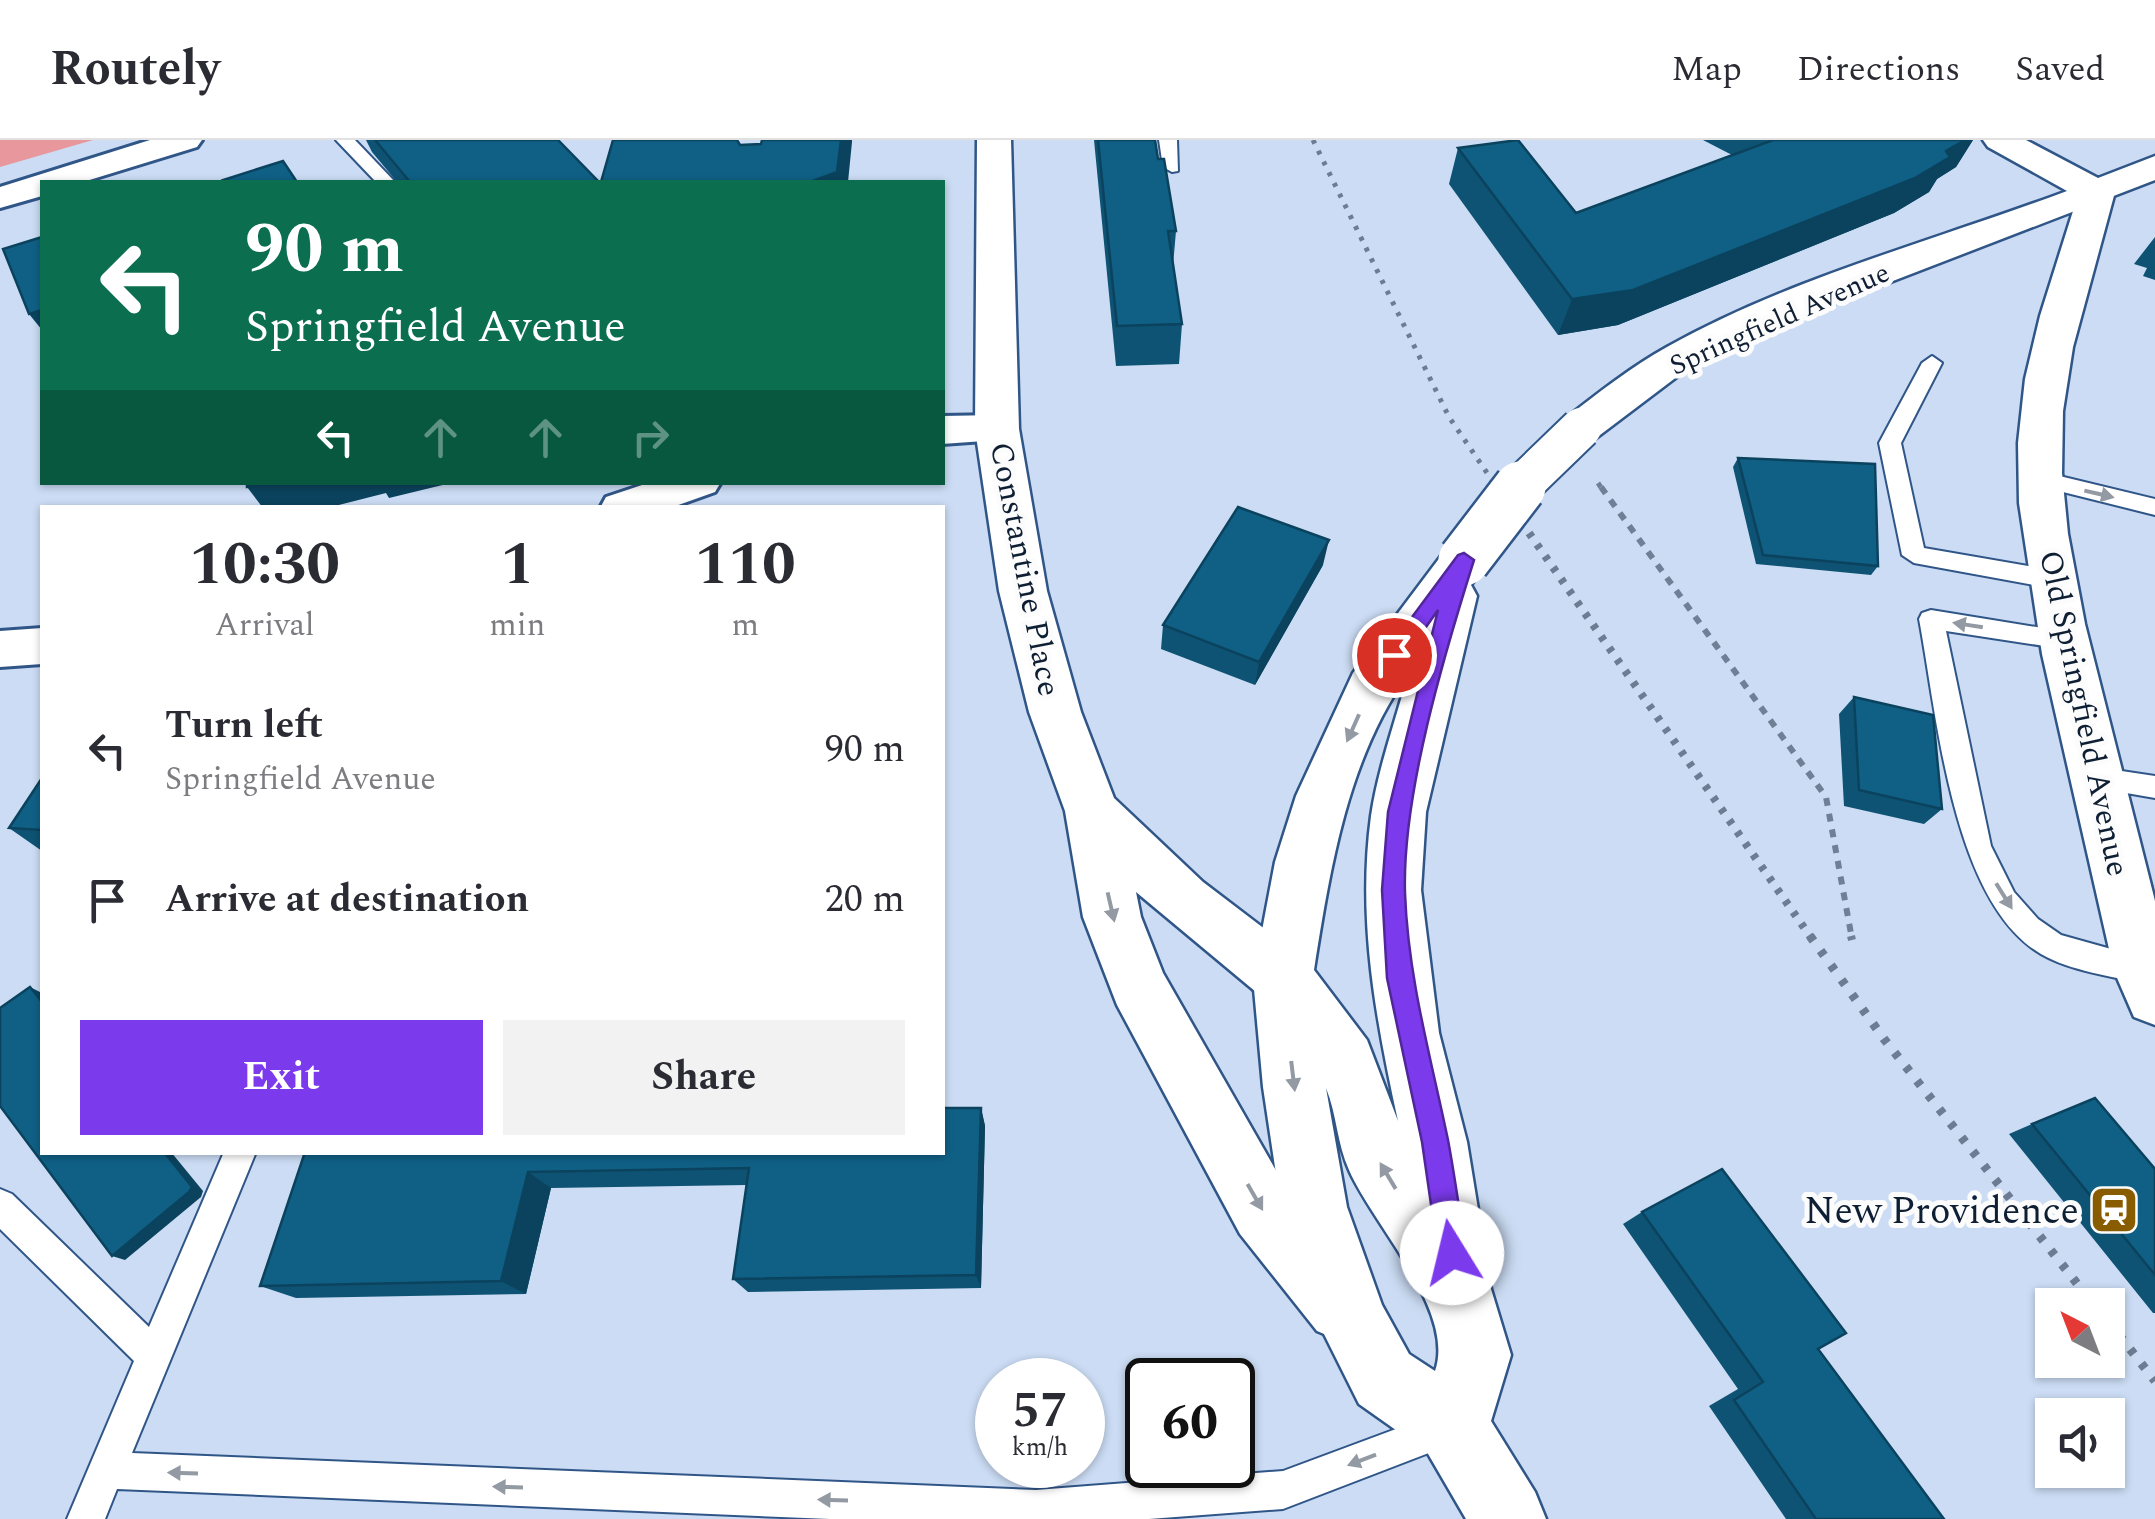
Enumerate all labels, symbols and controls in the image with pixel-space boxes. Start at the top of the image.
text: Routely [50,33,220,106]
text: Map [1671,43,1742,96]
text: Directions [1797,43,1960,96]
text: Saved [2015,43,2105,96]
text: 90 m [245,197,404,303]
icon: left [80,220,210,350]
street label: Springfield Avenue [1663,252,1897,387]
text: Springfield Avenue [245,293,626,362]
icon: left [308,410,363,465]
icon: ahead [413,410,468,465]
icon: ahead [518,410,573,465]
icon: right [623,410,678,465]
street label: Constantine Place [976,438,1073,701]
one-way arrow [2084,486,2115,502]
text: 10:30 [189,519,340,611]
text: 1 [501,519,534,611]
text: 110 [695,519,796,611]
street label: Old Springfield Avenue [2025,546,2142,881]
text: Arrival [215,601,315,650]
text: min [489,601,545,650]
text: m [731,601,759,650]
pin [1352,613,1437,698]
one-way arrow [1951,616,1983,632]
icon: arrive [1367,628,1422,683]
text: Turn left [165,697,323,755]
one-way arrow [1345,713,1361,743]
text: 90 m [825,721,905,779]
icon: left [80,723,135,778]
text: Springfield Avenue [165,755,436,804]
text: Arrive at destination [165,871,529,929]
text: 20 m [825,871,905,929]
icon: arrive [80,873,135,928]
one-way arrow [1994,882,2012,910]
one-way arrow [1104,892,1119,923]
button: Exit [80,1020,483,1135]
button: Share [503,1020,905,1135]
one-way arrow [1285,1061,1301,1093]
one-way arrow [1380,1162,1398,1190]
one-way arrow [1246,1183,1263,1211]
place label: New Providence [1804,1183,2079,1241]
station icon: New Providence [2088,1184,2140,1236]
position arrow [1400,1201,1504,1305]
north arrow [2035,1288,2125,1378]
map controls [2035,1288,2125,1488]
speed limit sign: 60 [1125,1358,1255,1488]
text: 57 [1012,1373,1068,1449]
button: sound [2035,1398,2125,1488]
text: km/h [1012,1429,1068,1467]
one-way arrow [1346,1453,1376,1469]
one-way arrow [167,1465,199,1481]
one-way arrow [492,1478,524,1494]
one-way arrow [816,1492,848,1508]

